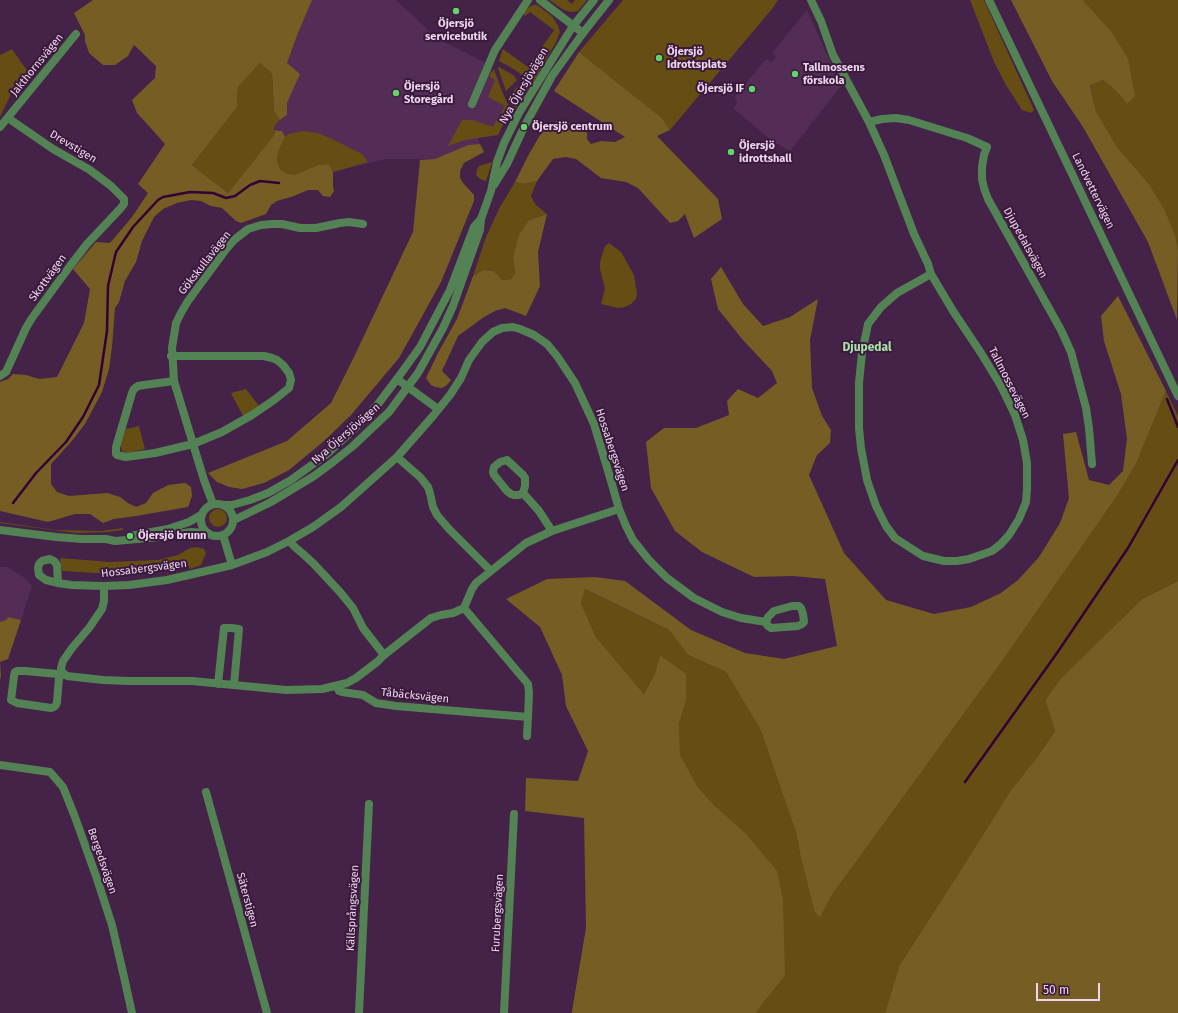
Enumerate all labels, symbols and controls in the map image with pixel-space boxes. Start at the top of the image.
marker: Öjersjö servicebutik [451,6,461,16]
place label: Öjersjö servicebutik [425,17,487,43]
street label: Jakthornsvägen [8,31,66,99]
street label: Nya Öjersjövägen [497,45,551,127]
place label: Öjersjö Idrottsplats [667,45,726,71]
marker: Öjersjö Idrottsplats [654,53,664,63]
place label: Tallmossens förskola [803,61,865,87]
marker: Tallmossens förskola [790,69,800,79]
place label: Öjersjö Storegård [404,80,453,106]
place label: Öjersjö IF [697,82,744,96]
marker: Öjersjö IF [747,84,757,94]
marker: Öjersjö Storegård [391,88,401,98]
place label: Öjersjö centrum [532,120,612,134]
marker: Öjersjö centrum [519,122,529,132]
street label: Drevstigen [47,128,99,166]
place label: Öjersjö idrottshall [739,139,792,165]
marker: Öjersjö idrottshall [726,147,736,157]
street label: Landvettervägen [1069,151,1117,231]
street label: Djupedalsvägen [1000,205,1050,281]
street label: Gökskullavägen [176,228,234,298]
street label: Skottvägen [27,252,69,304]
district label: Djupedal [842,341,892,355]
street label: Tallmossevägen [985,345,1033,421]
street label: Nya Öjersjövägen [309,401,383,467]
street label: Hossabergsvägen [592,407,632,493]
place label: Öjersjö brunn [138,529,206,543]
marker: Öjersjö brunn [125,531,135,541]
street label: Hossabergsvägen [100,557,188,581]
street label: Tåbäcksvägen [380,686,450,706]
street label: Bergedsvägen [85,826,119,896]
street label: Källsprångsvägen [344,865,362,951]
street label: Säterstigen [233,871,261,929]
street label: Furubergsvägen [489,874,507,952]
scale bar [1038,975,1102,1001]
text: 50 m [1043,983,1069,997]

